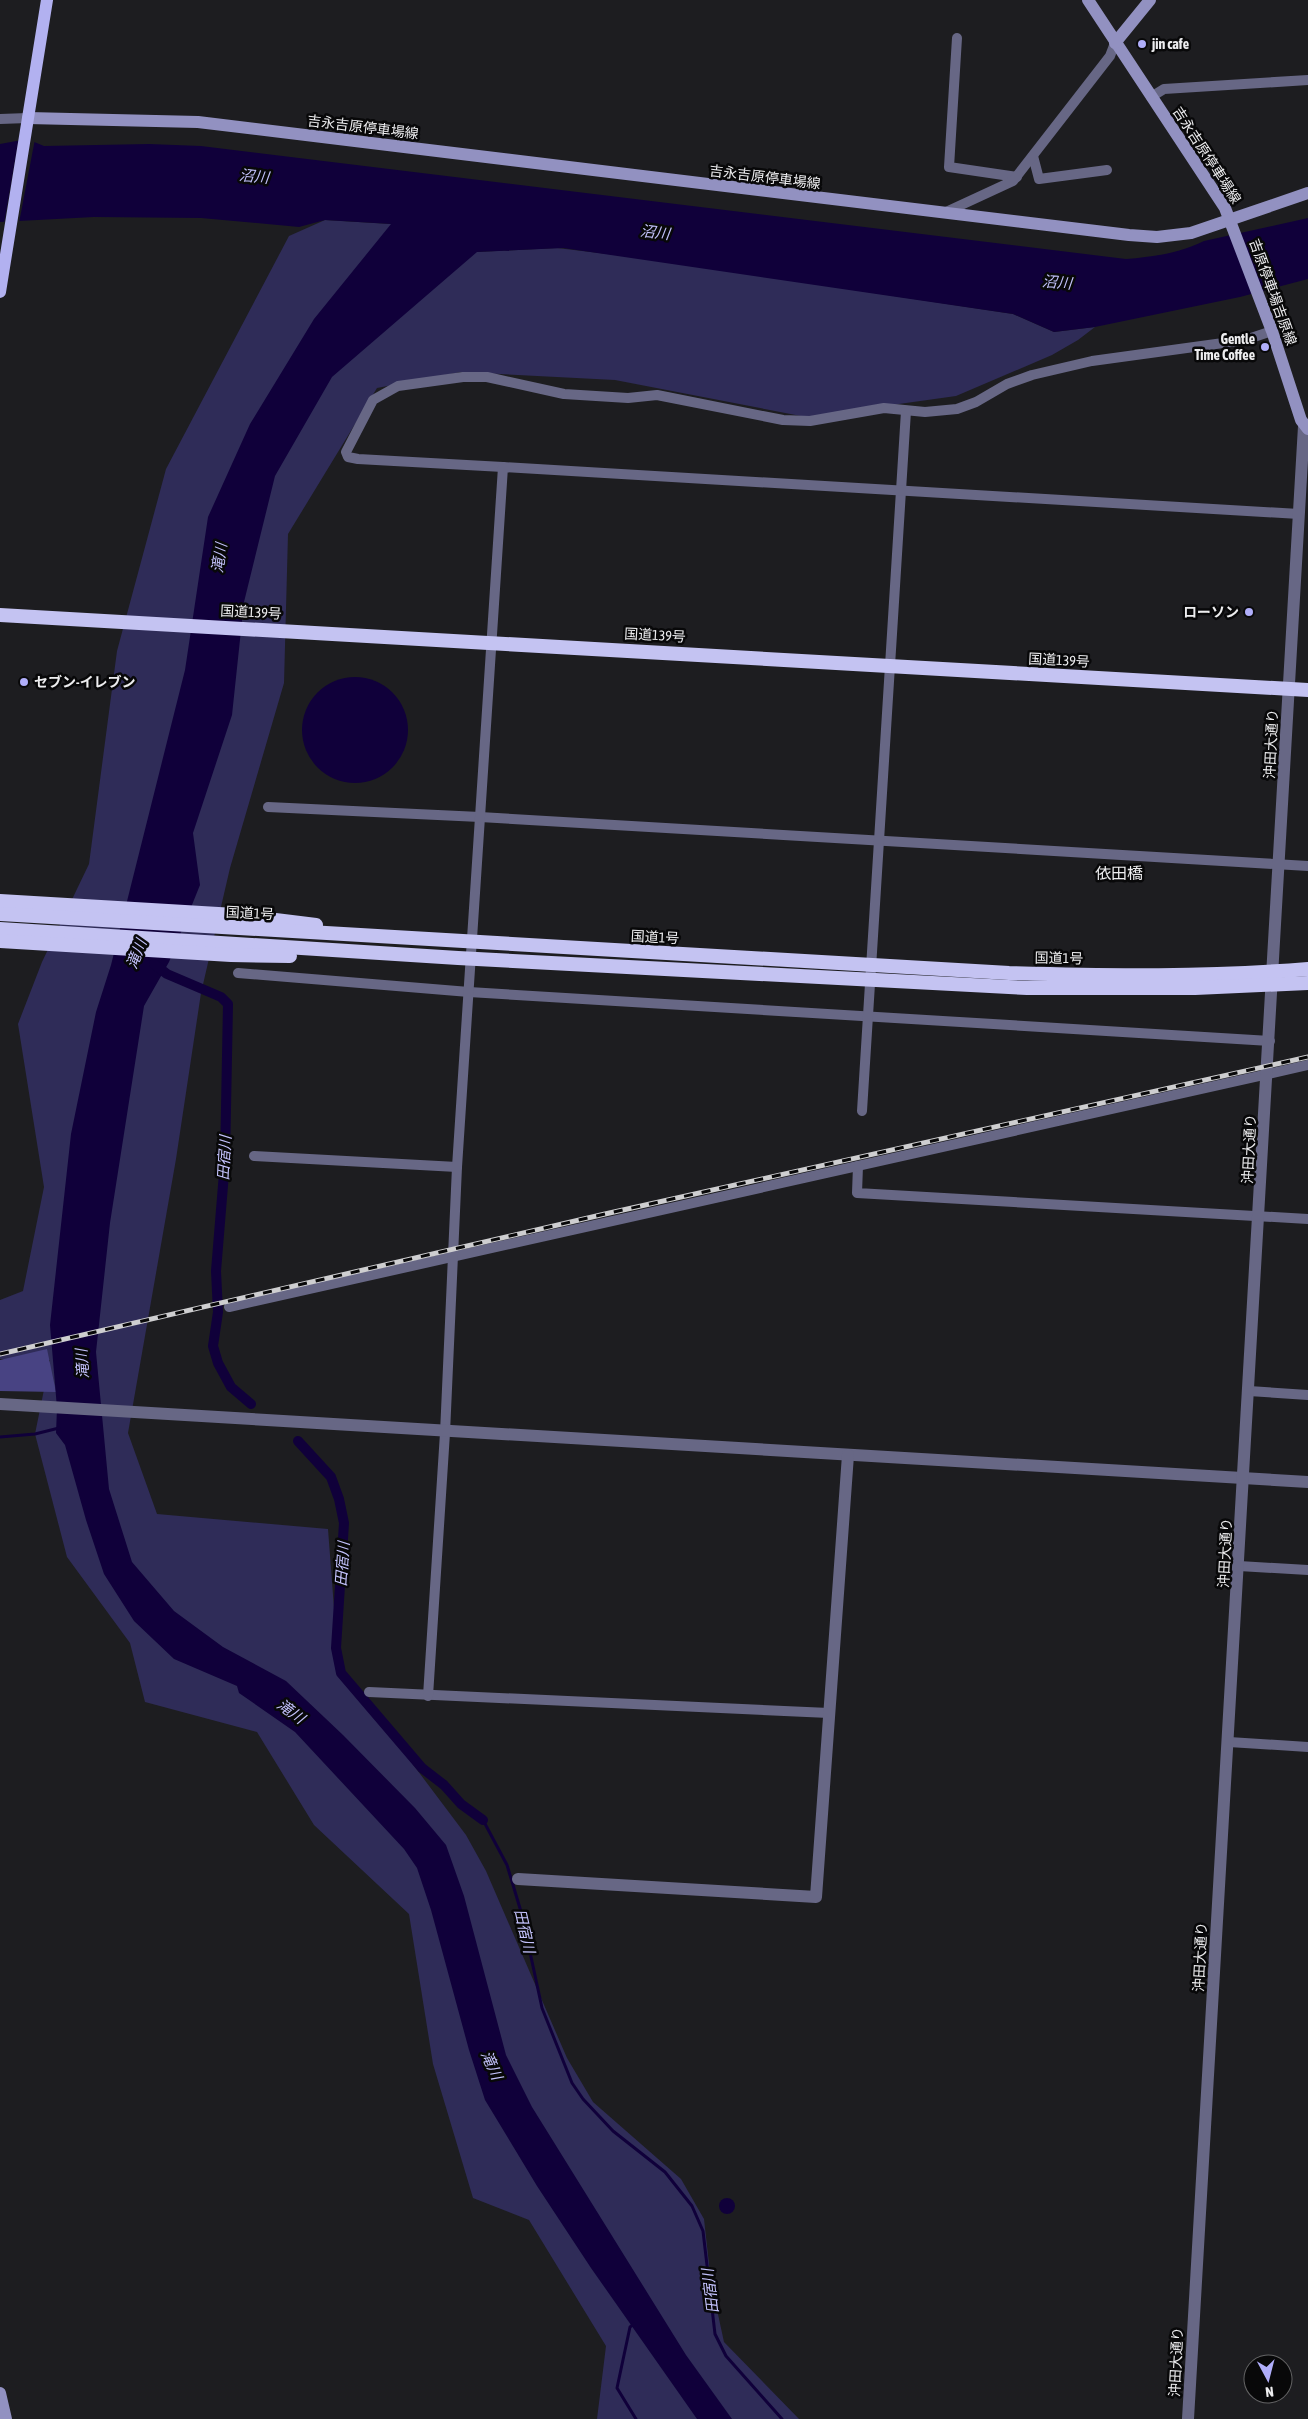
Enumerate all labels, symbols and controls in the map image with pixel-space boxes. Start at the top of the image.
place label: jin cafe [1151,36,1189,52]
marker: jin cafe [1136,38,1148,50]
street label: 吉永吉原停車場線 [1170,104,1244,206]
street label: 吉永吉原停車場線 [306,112,420,142]
street label: 吉永吉原停車場線 [708,162,822,192]
water label: 沼川 [238,166,272,186]
water label: 沼川 [639,222,673,243]
street label: 吉原停車場吉原線 [1246,237,1300,347]
water label: 沼川 [1041,272,1075,292]
place label: Gentle Time Coffee [1194,331,1255,363]
marker: Gentle Time Coffee [1259,341,1271,353]
water label: 滝川 [208,540,230,574]
street label: 国道139号 [220,602,282,622]
place label: ローソン [1183,604,1239,620]
marker: ローソン [1243,606,1255,618]
street label: 国道139号 [624,625,686,645]
street label: 国道139号 [1028,650,1090,670]
place label: セブン-イレブン [34,674,136,690]
marker: セブン-イレブン [18,676,30,688]
street label: 沖田大通り [1261,709,1281,779]
district label: 依田橋 [1095,864,1143,882]
street label: 国道1号 [225,904,275,922]
street label: 国道1号 [630,928,680,946]
water label: 滝川 [123,935,150,971]
street label: 国道1号 [1035,950,1083,966]
street label: 沖田大通り [1239,1114,1259,1184]
water label: 田宿川 [214,1133,234,1181]
water label: 滝川 [72,1346,92,1380]
street label: 沖田大通り [1215,1518,1235,1588]
water label: 田宿川 [332,1539,352,1587]
water label: 滝川 [274,1695,310,1728]
water label: 田宿川 [512,1907,539,1957]
street label: 沖田大通り [1190,1922,1210,1992]
water label: 滝川 [478,2048,507,2084]
water label: 田宿川 [699,2266,721,2314]
street label: 沖田大通り [1166,2327,1186,2397]
north arrow [1243,2354,1293,2404]
text: N [1265,2383,1275,2400]

